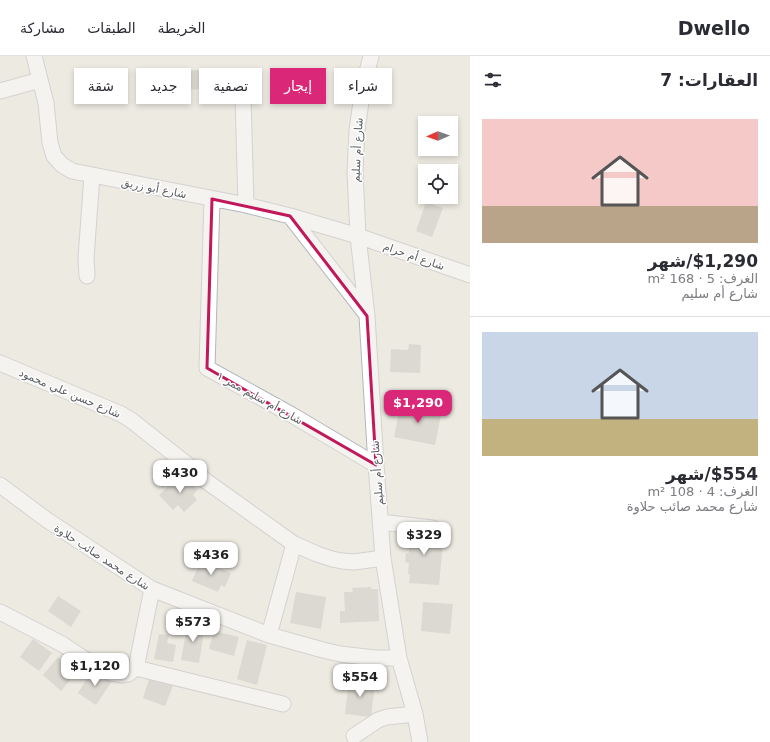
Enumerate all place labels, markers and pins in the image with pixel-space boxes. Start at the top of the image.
pin: $1,290 [385,390,451,424]
pin: $430 [156,460,204,494]
pin: $329 [400,522,448,556]
pin: $436 [187,542,235,576]
pin: $573 [169,609,217,643]
pin: $1,120 [62,653,128,687]
pin: $554 [336,664,384,698]

